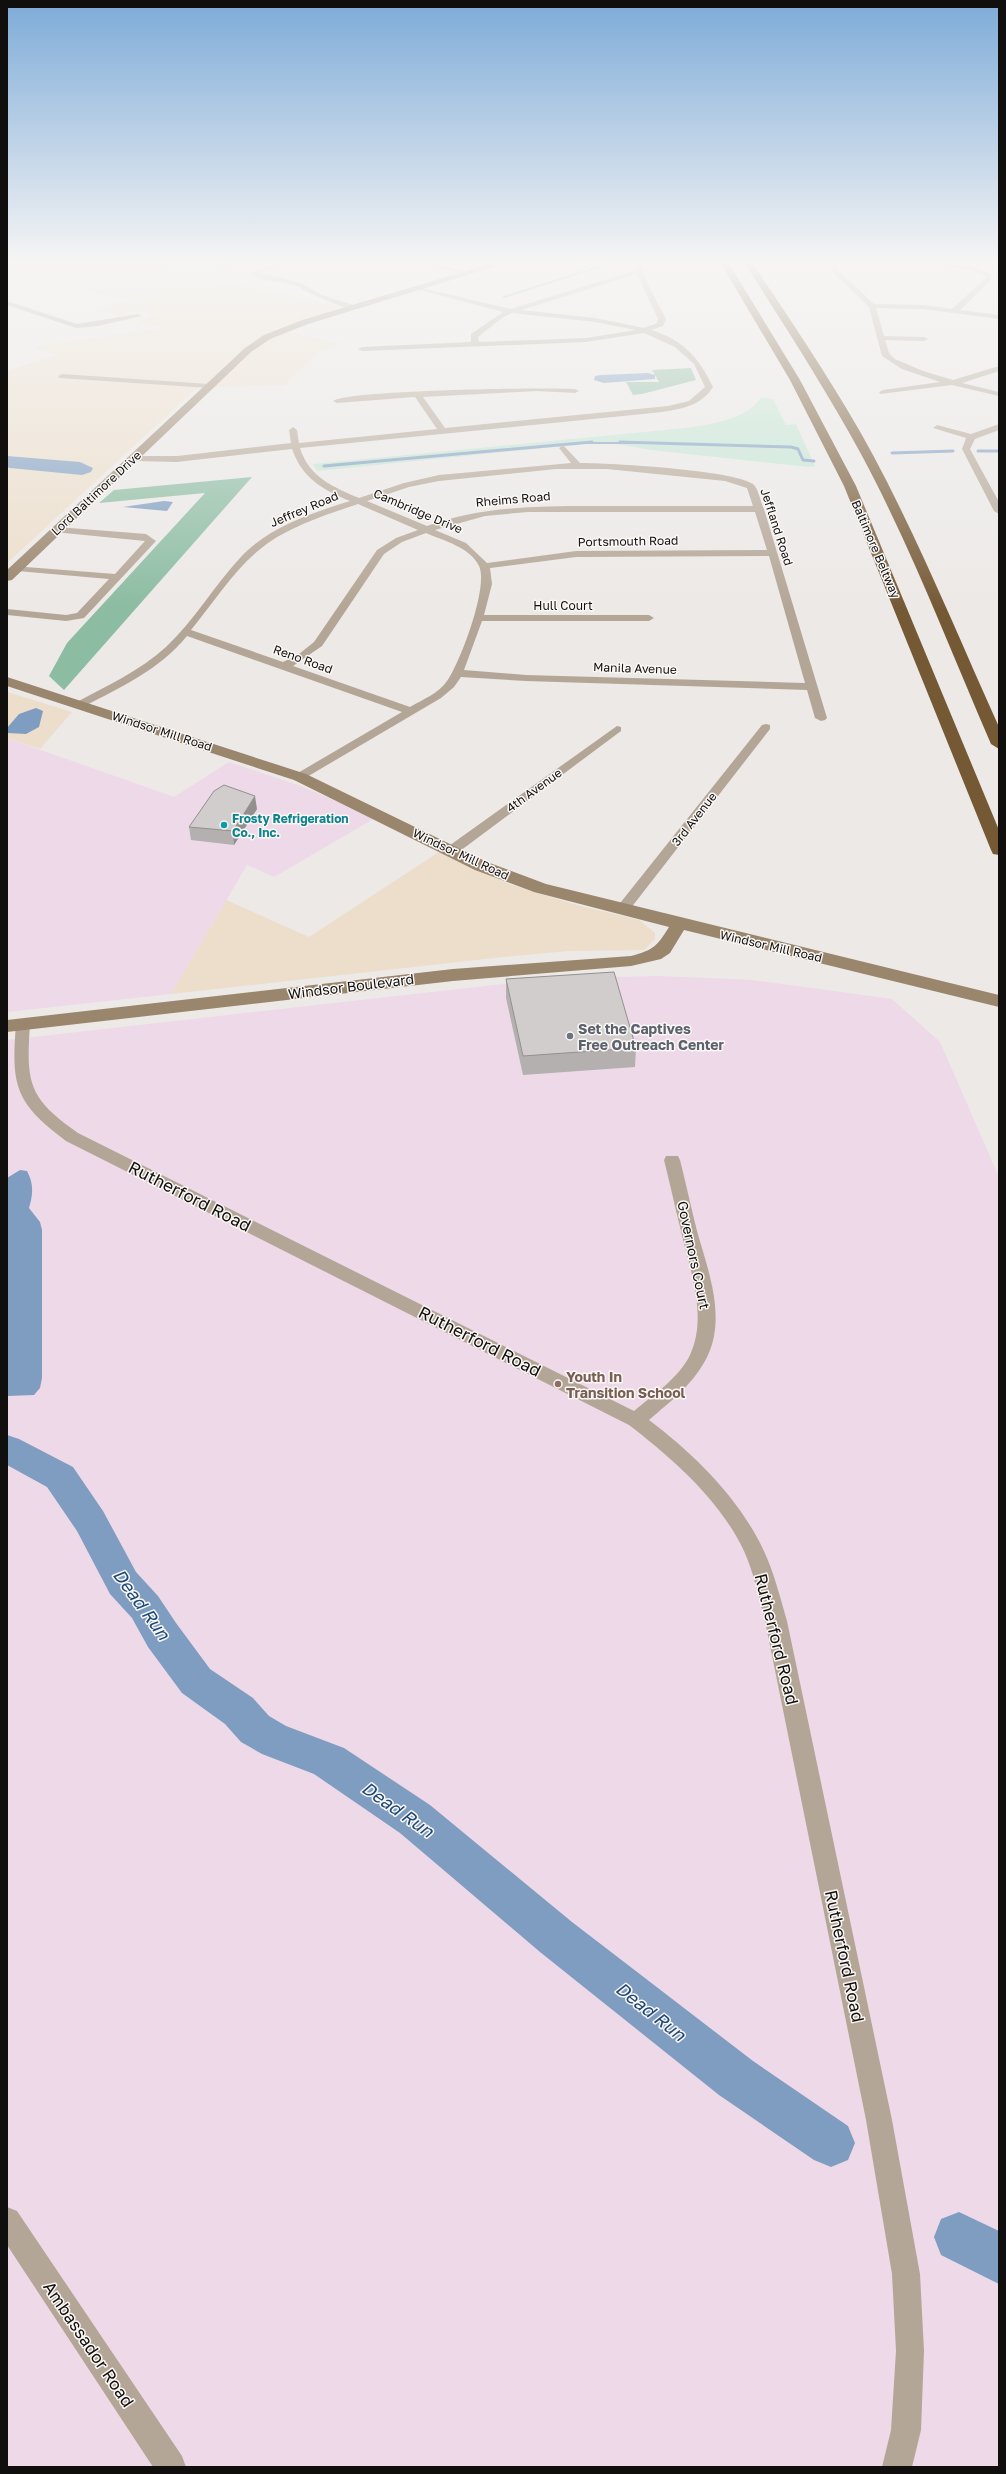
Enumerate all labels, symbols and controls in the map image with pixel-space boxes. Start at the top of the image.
street label: Lord Baltimore Drive [48,447,144,539]
street label: Cambridge Drive [371,485,465,537]
street label: Jeffland Road [757,487,797,567]
street label: Jeffrey Road [268,488,340,530]
street label: Rheims Road [475,488,551,510]
street label: Baltimore Beltway [849,498,904,601]
street label: Portsmouth Road [578,533,678,549]
street label: Hull Court [533,598,593,613]
street label: Reno Road [271,641,335,677]
street label: Manila Avenue [593,659,677,677]
street label: Windsor Mill Road [110,708,214,754]
street label: 4th Avenue [503,765,565,815]
street label: 3rd Avenue [668,789,720,849]
place label: Frosty Refrigeration Co., Inc. [232,811,349,840]
marker: Frosty Refrigeration Co., Inc. [219,820,229,830]
street label: Windsor Mill Road [411,825,511,883]
street label: Windsor Mill Road [718,927,824,965]
street label: Windsor Boulevard [287,970,415,1002]
place label: Set the Captives Free Outreach Center [578,1020,724,1053]
marker: Set the Captives Free Outreach Center [565,1031,575,1041]
street label: Rutherford Road [125,1156,255,1236]
street label: Governors Court [674,1199,714,1311]
street label: Rutherford Road [415,1301,545,1381]
place label: Youth In Transition School [566,1368,686,1401]
marker: Youth In Transition School [553,1379,563,1389]
water label: Dead Run [109,1564,176,1645]
street label: Rutherford Road [751,1571,803,1707]
water label: Dead Run [358,1776,439,1842]
street label: Rutherford Road [821,1888,869,2024]
water label: Dead Run [612,1977,691,2046]
street label: Ambassador Road [39,2277,139,2411]

